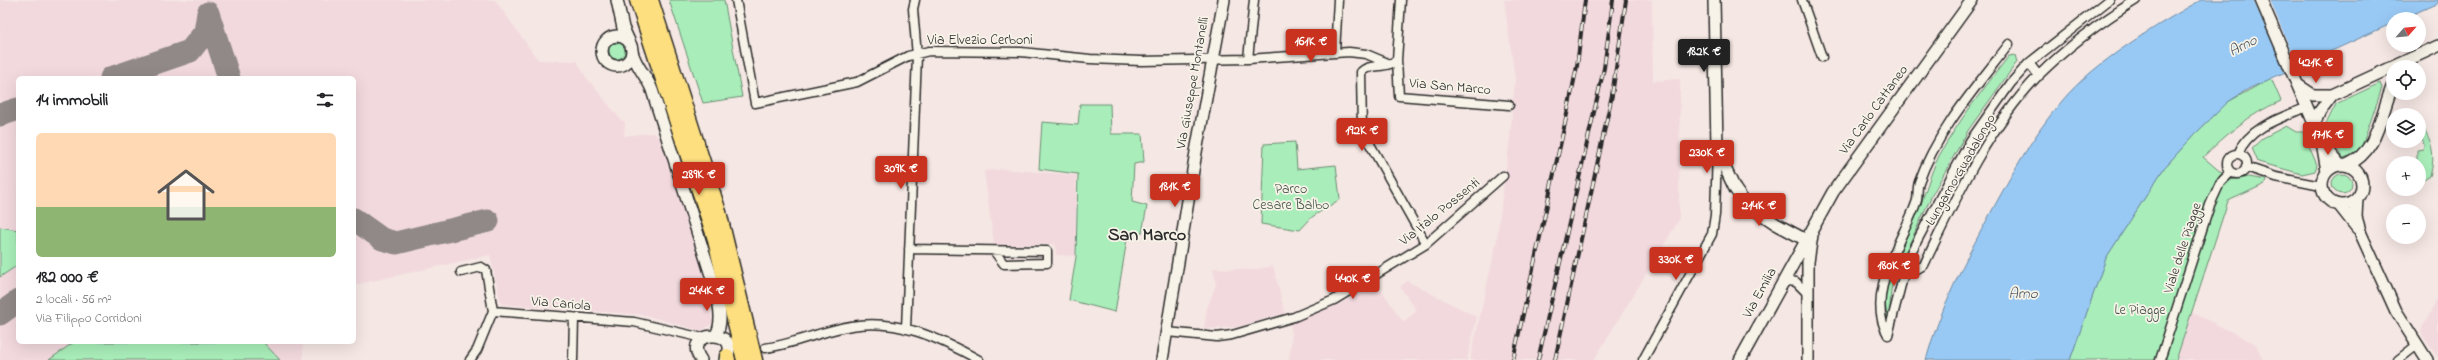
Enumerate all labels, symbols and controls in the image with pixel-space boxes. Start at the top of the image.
north arrow [2386,12,2426,52]
map controls [2386,12,2426,244]
street label: Via Giuseppe Montanelli [1171,15,1215,152]
pin: 161K € [1278,29,1344,63]
water label: Arno [2225,29,2262,62]
street label: Via Elvezio Cerboni [926,30,1033,51]
text: 161K € [1295,32,1327,51]
pin: 182K € [1671,39,1737,73]
text: 182K € [1687,42,1721,61]
pin: 421K € [2283,50,2349,84]
text: 421K € [2299,53,2333,72]
button: locate [2386,60,2426,100]
street label: Via Carlo Cattaneo [1834,61,1914,160]
street label: Via San Marco [1407,73,1492,101]
text: 14 immobili [36,88,108,113]
icon: filters [314,89,336,111]
button: layers [2386,108,2426,148]
street label: Lungarno Guadalongo [1920,110,2002,230]
pin: 192K € [1329,118,1395,152]
text: 192K € [1345,121,1379,140]
pin: 171K € [2295,122,2361,156]
text: 171K € [2312,125,2344,144]
pin: 230K € [1674,140,1740,174]
text: 230K € [1689,143,1725,162]
pin: 309K € [868,156,934,190]
button: + [2386,156,2426,196]
icon: home [150,159,222,231]
text: 309K € [884,159,918,178]
pin: 289K € [666,162,732,196]
text: 289K € [682,165,716,184]
street label: Via Italo Possenti [1394,173,1485,252]
pin: 181K € [1142,174,1208,208]
text: 181K € [1159,177,1191,196]
park label: Parco Cesare Balbo [1253,179,1329,216]
pin: 214K € [1726,193,1792,227]
text: 214K € [1742,196,1776,215]
street label: Viale delle Piagge [2158,199,2209,297]
button: − [2386,204,2426,244]
district label: San Marco [1108,223,1186,249]
pin: 330K € [1643,247,1709,281]
text: 330K € [1659,250,1693,269]
pin: 180K € [1861,253,1927,287]
text: 180K € [1877,256,1911,275]
street label: Via Emilia [1737,264,1783,323]
text: 182 000 € [36,265,99,290]
pin: 440K € [1320,266,1386,300]
text: 440K € [1336,269,1370,288]
pin: 244K € [674,278,740,312]
text: 244K € [689,281,725,300]
water label: Arno [2008,283,2039,305]
text: 2 locali · 56 m² [36,290,112,309]
street label: Via Cariola [529,291,592,317]
park label: Le Piagge [2114,300,2166,322]
text: Via Filippo Corridoni [36,309,142,328]

